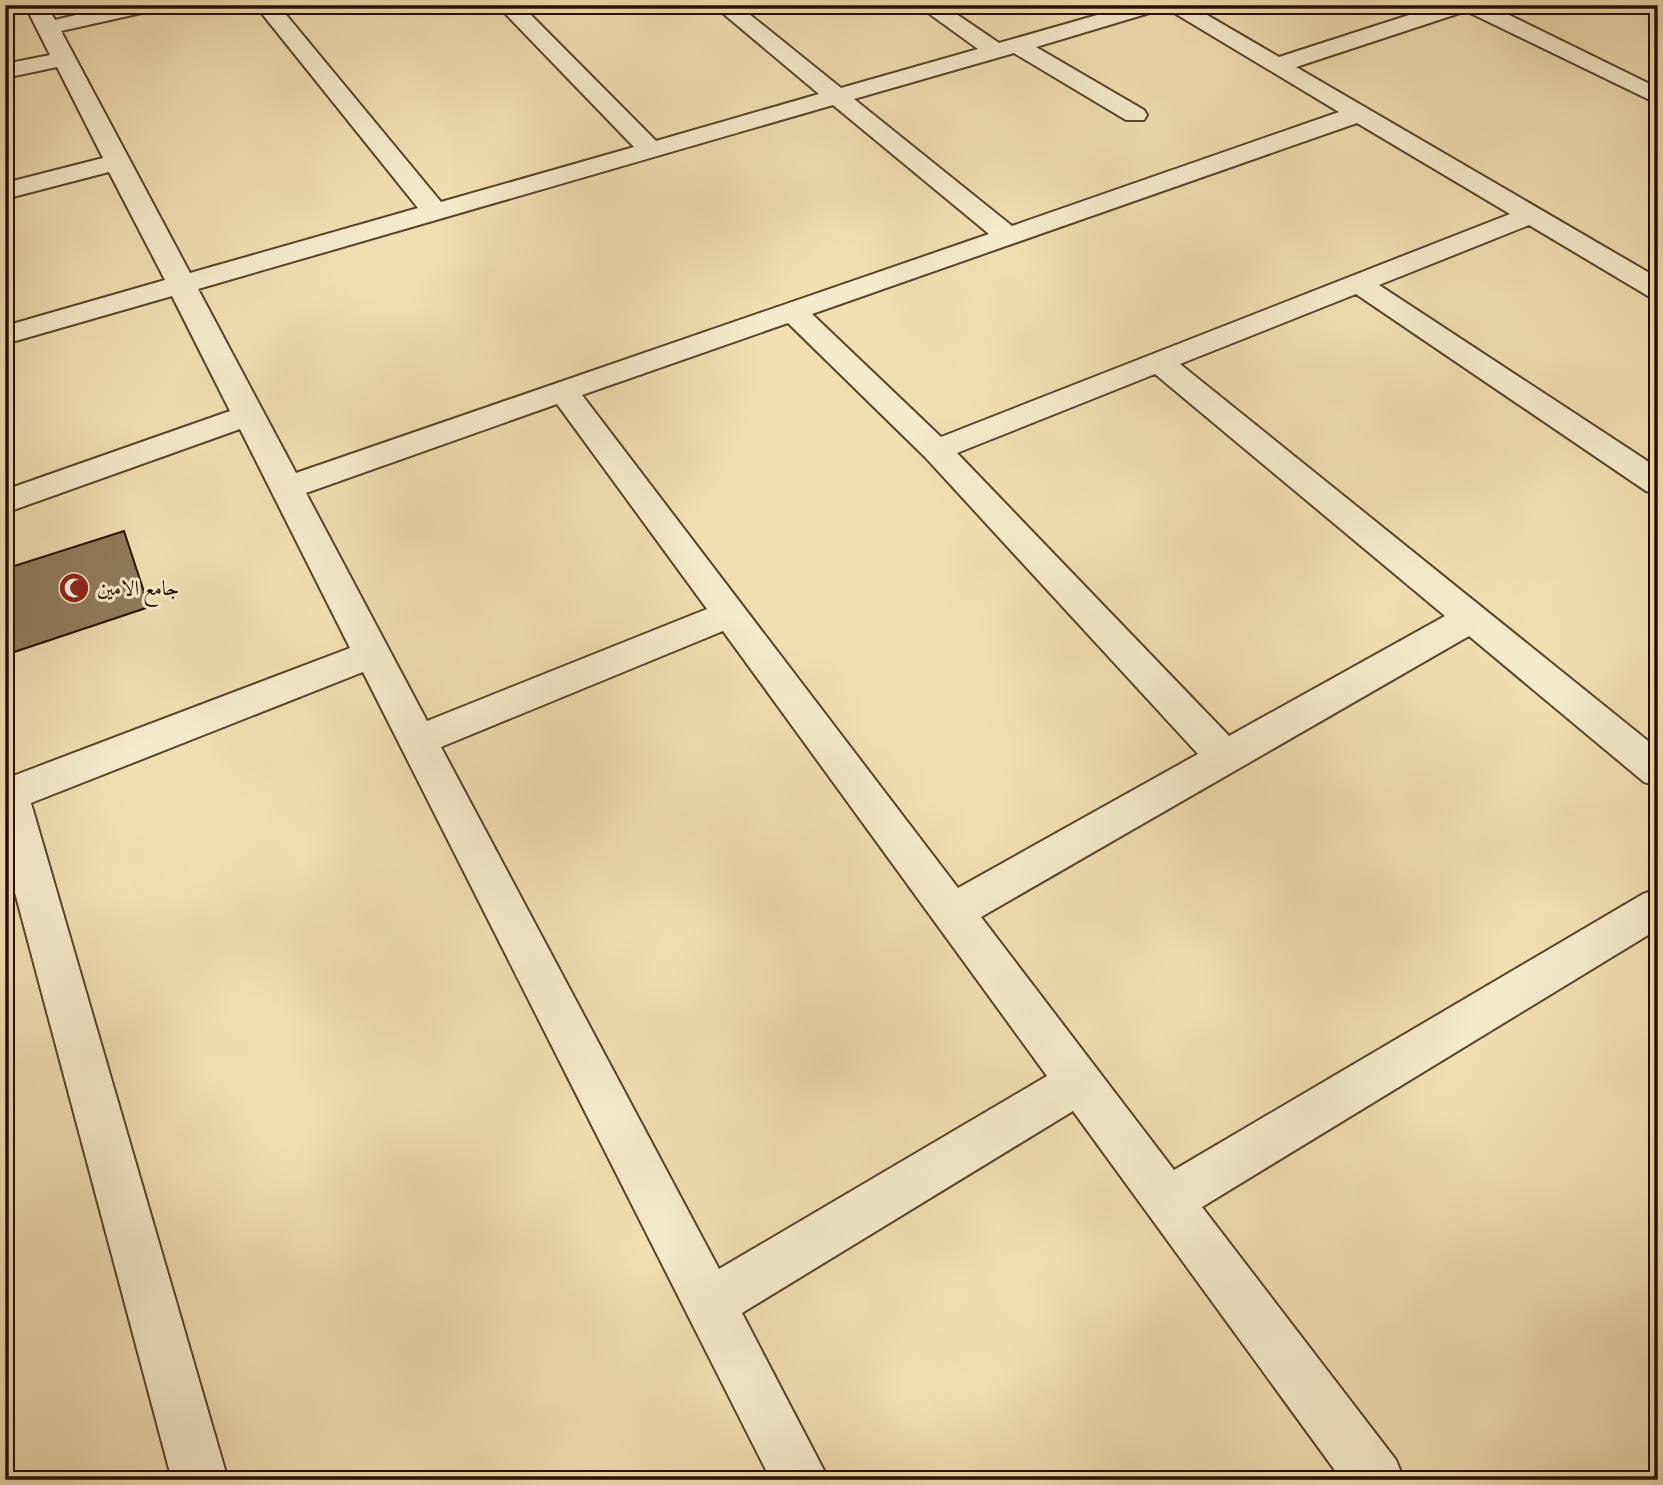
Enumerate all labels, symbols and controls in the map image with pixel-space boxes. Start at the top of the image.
mosque icon: جامع الامين [57,571,91,605]
place label: جامع الامين [97,574,179,607]

